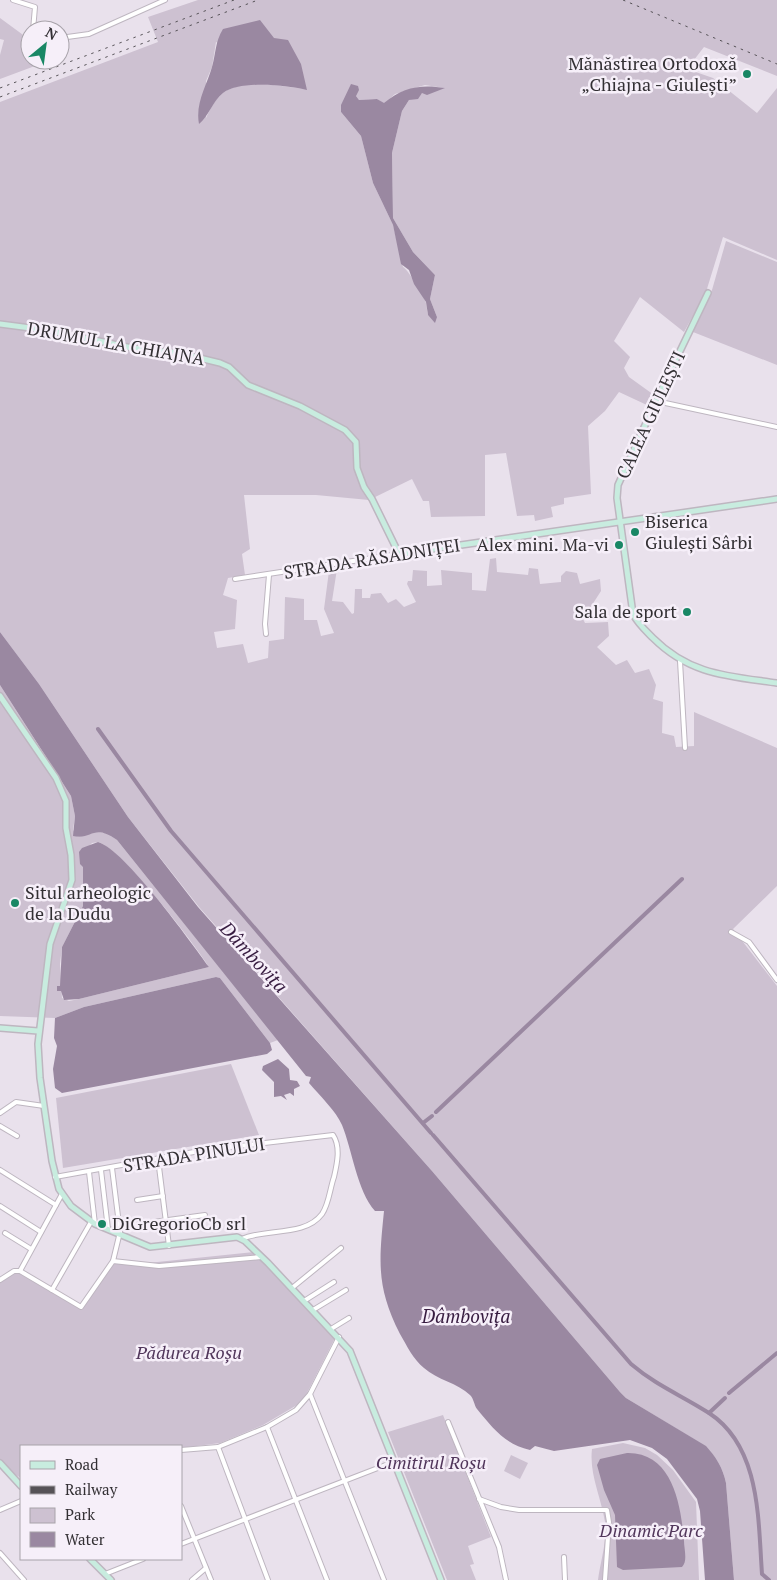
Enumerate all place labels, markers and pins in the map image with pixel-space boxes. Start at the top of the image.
place label: Mănăstirea Ortodoxă „Chiajna - Giulești” [568,51,737,96]
marker: Mănăstirea Ortodoxă „Chiajna - Giulești” [741,68,753,80]
place label: Biserica Giulești Sârbi [645,509,753,554]
marker: Biserica Giulești Sârbi [629,526,641,538]
place label: Alex mini. Ma-vi [477,532,609,556]
marker: Alex mini. Ma-vi [613,539,625,551]
place label: Sala de sport [574,599,677,623]
marker: Sala de sport [681,606,693,618]
place label: Situl arheologic de la Dudu [25,880,151,925]
marker: Situl arheologic de la Dudu [9,897,21,909]
place label: DiGregorioCb srl [112,1211,246,1235]
marker: DiGregorioCb srl [96,1218,108,1230]

